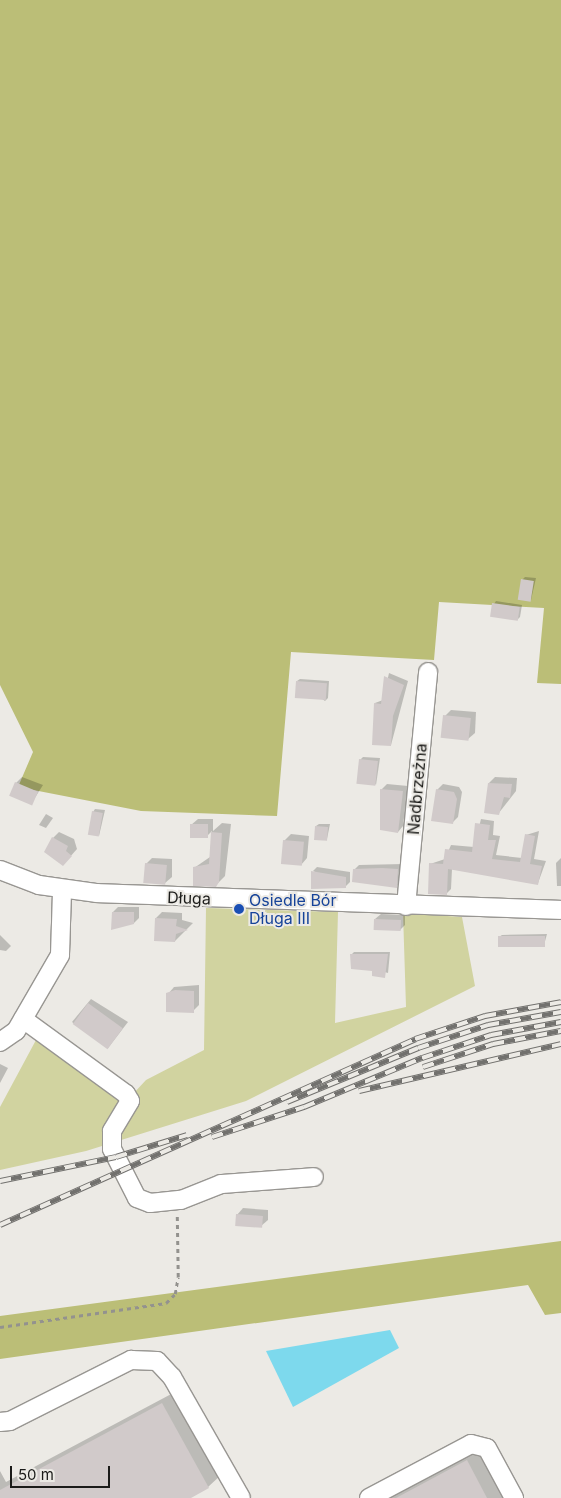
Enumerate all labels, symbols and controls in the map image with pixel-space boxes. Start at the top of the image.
street label: Nadbrzeżna [403,743,431,835]
street label: Długa [167,888,211,908]
place label: Osiedle Bór Długa III [249,890,336,928]
marker: Osiedle Bór Długa III [233,903,245,915]
scale bar [12,1456,112,1488]
text: 50 m [18,1465,54,1484]

